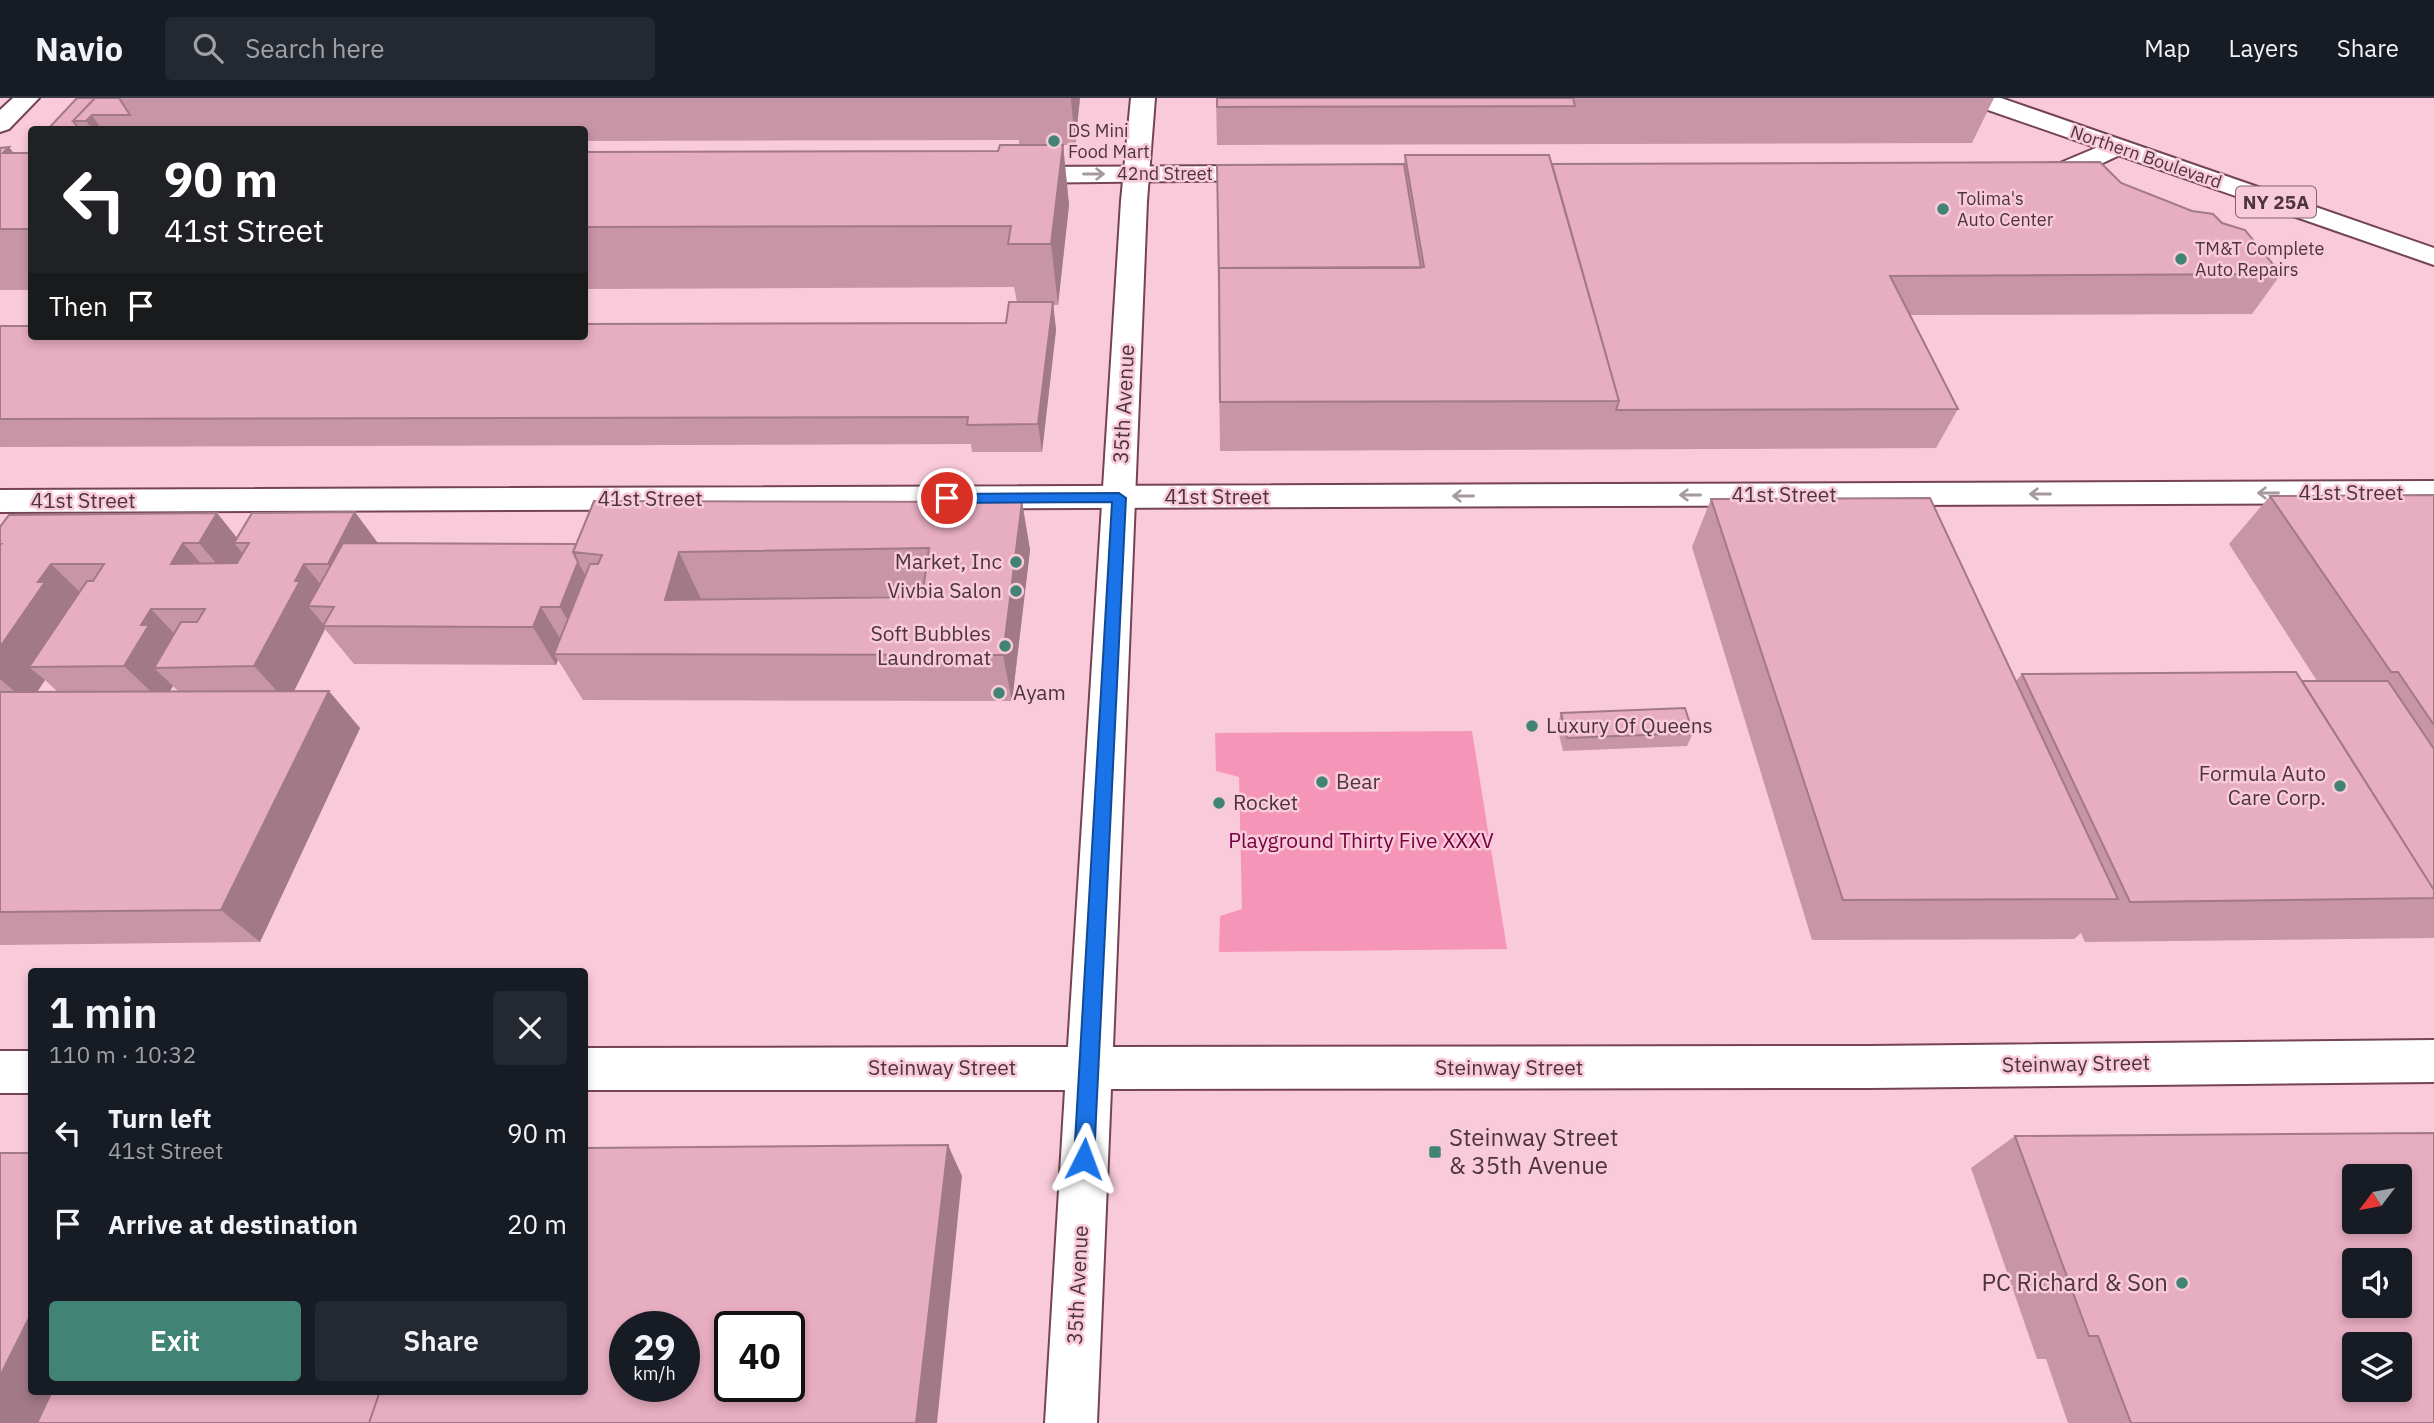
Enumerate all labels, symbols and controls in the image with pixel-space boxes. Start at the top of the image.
search box [165,17,655,80]
text: Navio [35,27,123,70]
icon: search [189,29,227,67]
text: Search here [245,31,385,65]
text: Map [2144,32,2191,64]
text: Layers [2229,32,2299,64]
text: Share [2337,32,2399,64]
place label: DS Mini Food Mart [1068,119,1150,163]
street label: Northern Boulevard [2067,120,2225,193]
marker: DS Mini Food Mart [1046,133,1062,149]
text: 90 m [164,147,278,210]
icon: left [49,154,140,245]
street label: 42nd Street [1117,162,1213,185]
one-way arrow [1082,167,1105,181]
road number: NY 25A [2236,186,2316,218]
place label: Tolima's Auto Center [1957,187,2054,231]
marker: Tolima's Auto Center [1935,201,1951,217]
text: 41st Street [164,209,324,251]
place label: TM&T Complete Auto Repairs [2195,237,2324,281]
marker: TM&T Complete Auto Repairs [2173,251,2189,267]
icon: arrive [122,287,160,325]
text: Then [49,289,108,323]
street label: 35th Avenue [1106,344,1140,464]
pin [917,468,977,528]
street label: 41st Street [2298,478,2404,506]
icon: arrive [928,479,966,517]
street label: 41st Street [1731,480,1837,508]
street label: 41st Street [1164,482,1270,510]
street label: 41st Street [597,484,703,512]
street label: 41st Street [30,486,136,514]
one-way arrow [2257,486,2280,500]
one-way arrow [2029,487,2052,501]
one-way arrow [1679,488,1702,502]
one-way arrow [1452,489,1475,503]
place label: Market, Inc [895,547,1002,575]
marker: Market, Inc [1008,554,1024,570]
place label: Vivbia Salon [887,576,1002,604]
marker: Vivbia Salon [1008,583,1024,599]
place label: Soft Bubbles Laundromat [871,619,991,671]
marker: Soft Bubbles Laundromat [997,638,1013,654]
place label: Ayam [1013,678,1066,706]
marker: Ayam [991,685,1007,701]
place label: Luxury Of Queens [1546,711,1713,739]
marker: Luxury Of Queens [1524,718,1540,734]
place label: Formula Auto Care Corp. [2199,759,2326,811]
place label: Bear [1336,767,1380,795]
marker: Bear [1314,774,1330,790]
marker: Formula Auto Care Corp. [2332,778,2348,794]
place label: Rocket [1233,788,1298,816]
marker: Rocket [1211,795,1227,811]
park label: Playground Thirty Five XXXV [1228,826,1494,854]
text: 1 min [49,985,158,1040]
button: close [493,991,567,1065]
text: 110 m · 10:32 [49,1039,196,1069]
street label: Steinway Street [2002,1048,2150,1078]
street label: Steinway Street [868,1053,1016,1081]
street label: Steinway Street [1435,1053,1583,1081]
text: Turn left [108,1101,211,1135]
icon: left [49,1114,87,1152]
text: 90 m [507,1116,567,1150]
place label: Steinway Street & 35th Avenue [1449,1121,1618,1181]
position arrow [1047,1122,1121,1196]
text: 41st Street [108,1135,223,1165]
marker: Steinway Street & 35th Avenue [1427,1144,1443,1160]
north arrow [2342,1164,2412,1234]
map controls [2342,1164,2412,1402]
icon: arrive [49,1205,87,1243]
text: Arrive at destination [108,1207,358,1241]
text: 20 m [507,1207,567,1241]
street label: 35th Avenue [1060,1225,1094,1345]
button: sound [2342,1248,2412,1318]
place label: PC Richard & Son [1981,1266,2168,1298]
marker: PC Richard & Son [2174,1275,2190,1291]
button: Exit [49,1301,301,1381]
button: Share [315,1301,567,1381]
speed limit sign: 40 [714,1311,805,1402]
text: 29 [633,1324,676,1370]
button: layers [2342,1332,2412,1402]
text: km/h [633,1362,676,1385]

